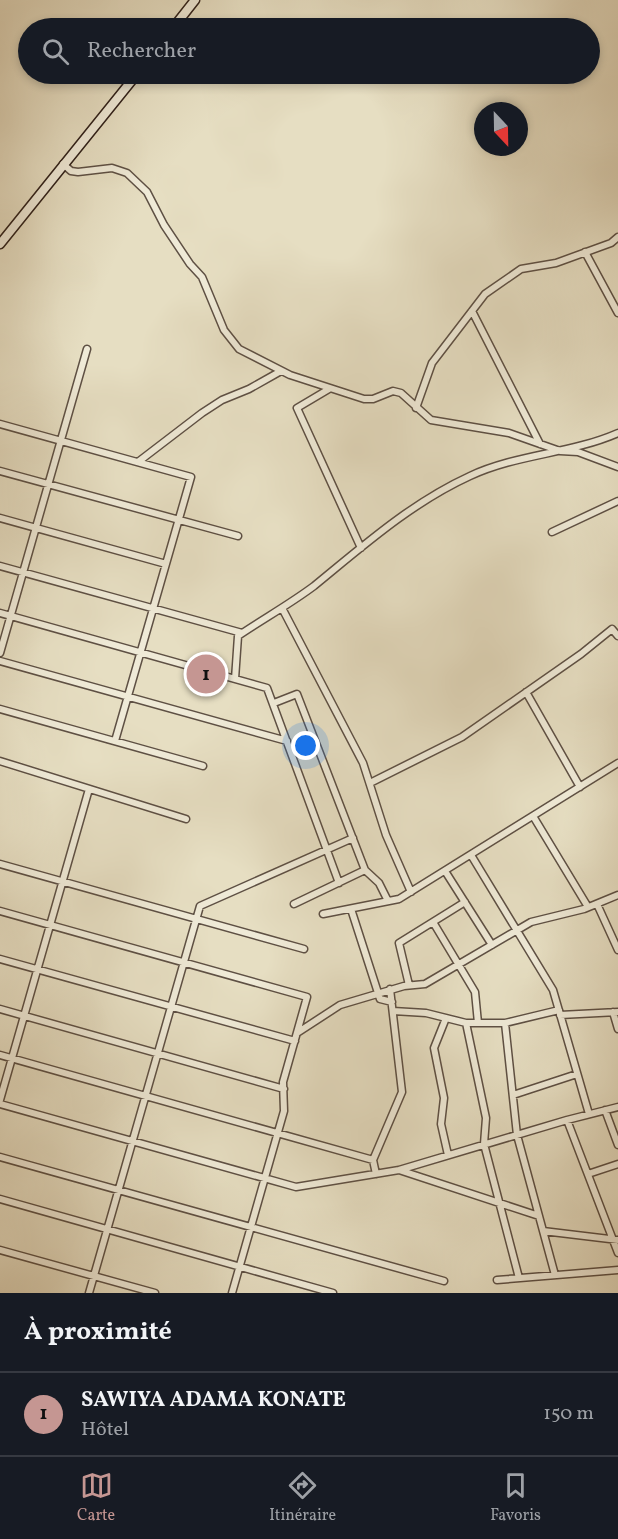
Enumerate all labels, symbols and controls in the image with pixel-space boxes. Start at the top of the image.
search box [18,18,600,84]
icon: search [39,35,72,68]
text: Rechercher [87,36,196,67]
north arrow [474,102,528,156]
pin: 1 [186,652,226,696]
your location [291,731,320,760]
text: À proximité [24,1314,172,1350]
text: SAWIYA ADAMA KONATE [81,1385,346,1416]
text: 1 [39,1400,48,1428]
text: 150 m [543,1400,594,1428]
text: Hôtel [81,1416,129,1444]
tab: Carte [77,1469,115,1527]
tab: Itinéraire [269,1469,336,1527]
tab: Favoris [490,1469,541,1527]

